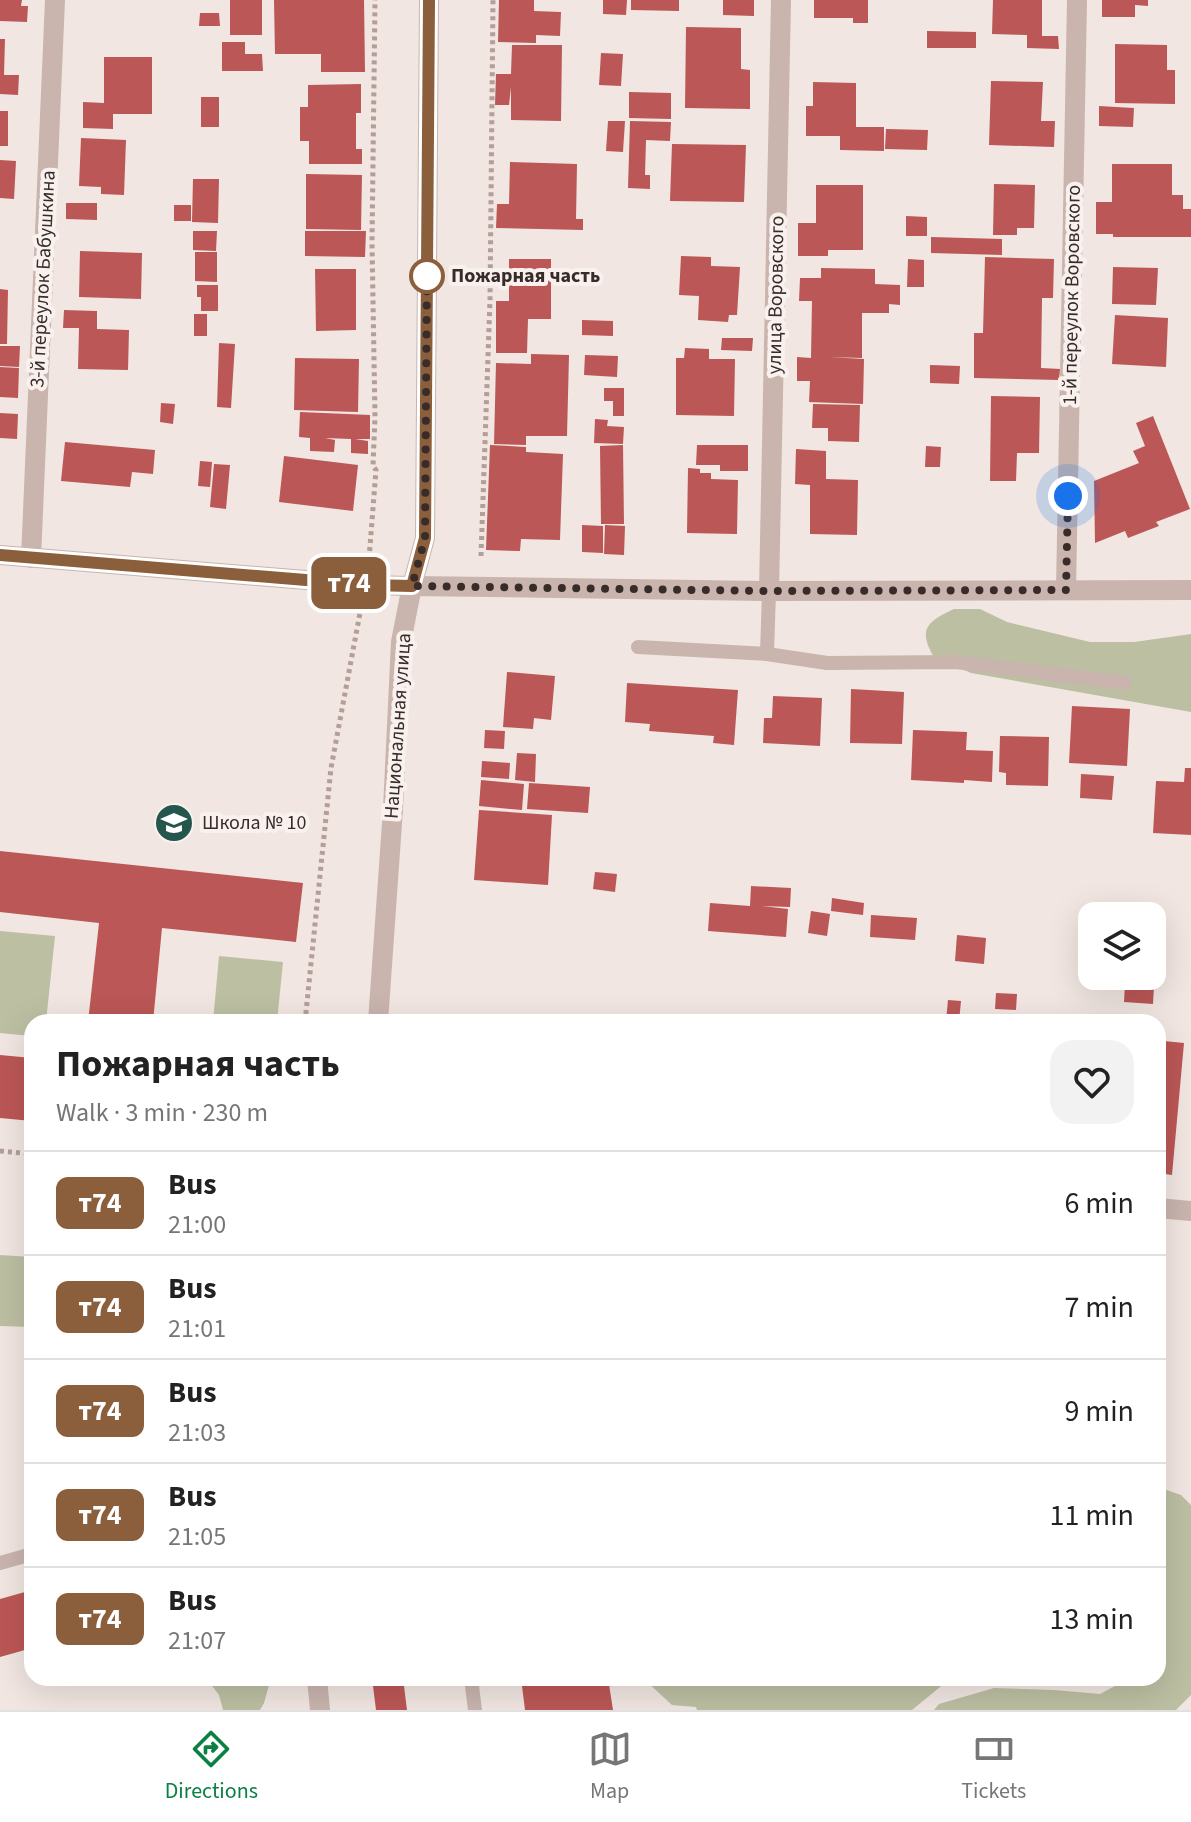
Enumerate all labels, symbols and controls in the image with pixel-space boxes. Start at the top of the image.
street label: 3-й переулок Бабушкина [23,170,63,388]
street label: 1-й переулок Воровского [1056,184,1088,406]
street label: улица Воровского [761,215,791,375]
marker: Пожарная часть [410,259,444,293]
place label: Пожарная часть [451,262,600,290]
your location [1048,476,1088,516]
line badge: т74 [303,557,395,609]
text: т74 [327,563,371,603]
street label: Национальная улица [378,632,418,820]
school or university icon: Школа № 10 [153,802,195,844]
place label: Школа № 10 [202,809,306,837]
map controls [1078,902,1166,990]
button: layers [1078,902,1166,990]
text: Пожарная часть [56,1037,340,1091]
button: heart [1050,1040,1134,1124]
text: Walk · 3 min · 230 m [56,1094,268,1131]
text: Bus [168,1163,216,1206]
text: 6 min [1064,1182,1134,1225]
text: т74 [78,1183,122,1223]
text: 21:00 [168,1206,226,1243]
text: Bus [168,1267,216,1310]
text: 7 min [1064,1286,1134,1329]
text: т74 [78,1287,122,1327]
text: 21:01 [168,1310,226,1347]
text: Bus [168,1371,216,1414]
text: 9 min [1064,1390,1134,1433]
text: т74 [78,1391,122,1431]
text: 21:03 [168,1414,226,1451]
text: Bus [168,1475,216,1518]
text: 11 min [1050,1494,1134,1537]
text: т74 [78,1495,122,1535]
text: 21:05 [168,1518,226,1555]
text: Bus [168,1579,216,1622]
text: 13 min [1050,1598,1134,1641]
text: т74 [78,1599,122,1639]
text: 21:07 [168,1622,226,1659]
tab: Directions [165,1727,258,1807]
tab: Map [588,1727,632,1807]
tab: Tickets [961,1727,1026,1807]

